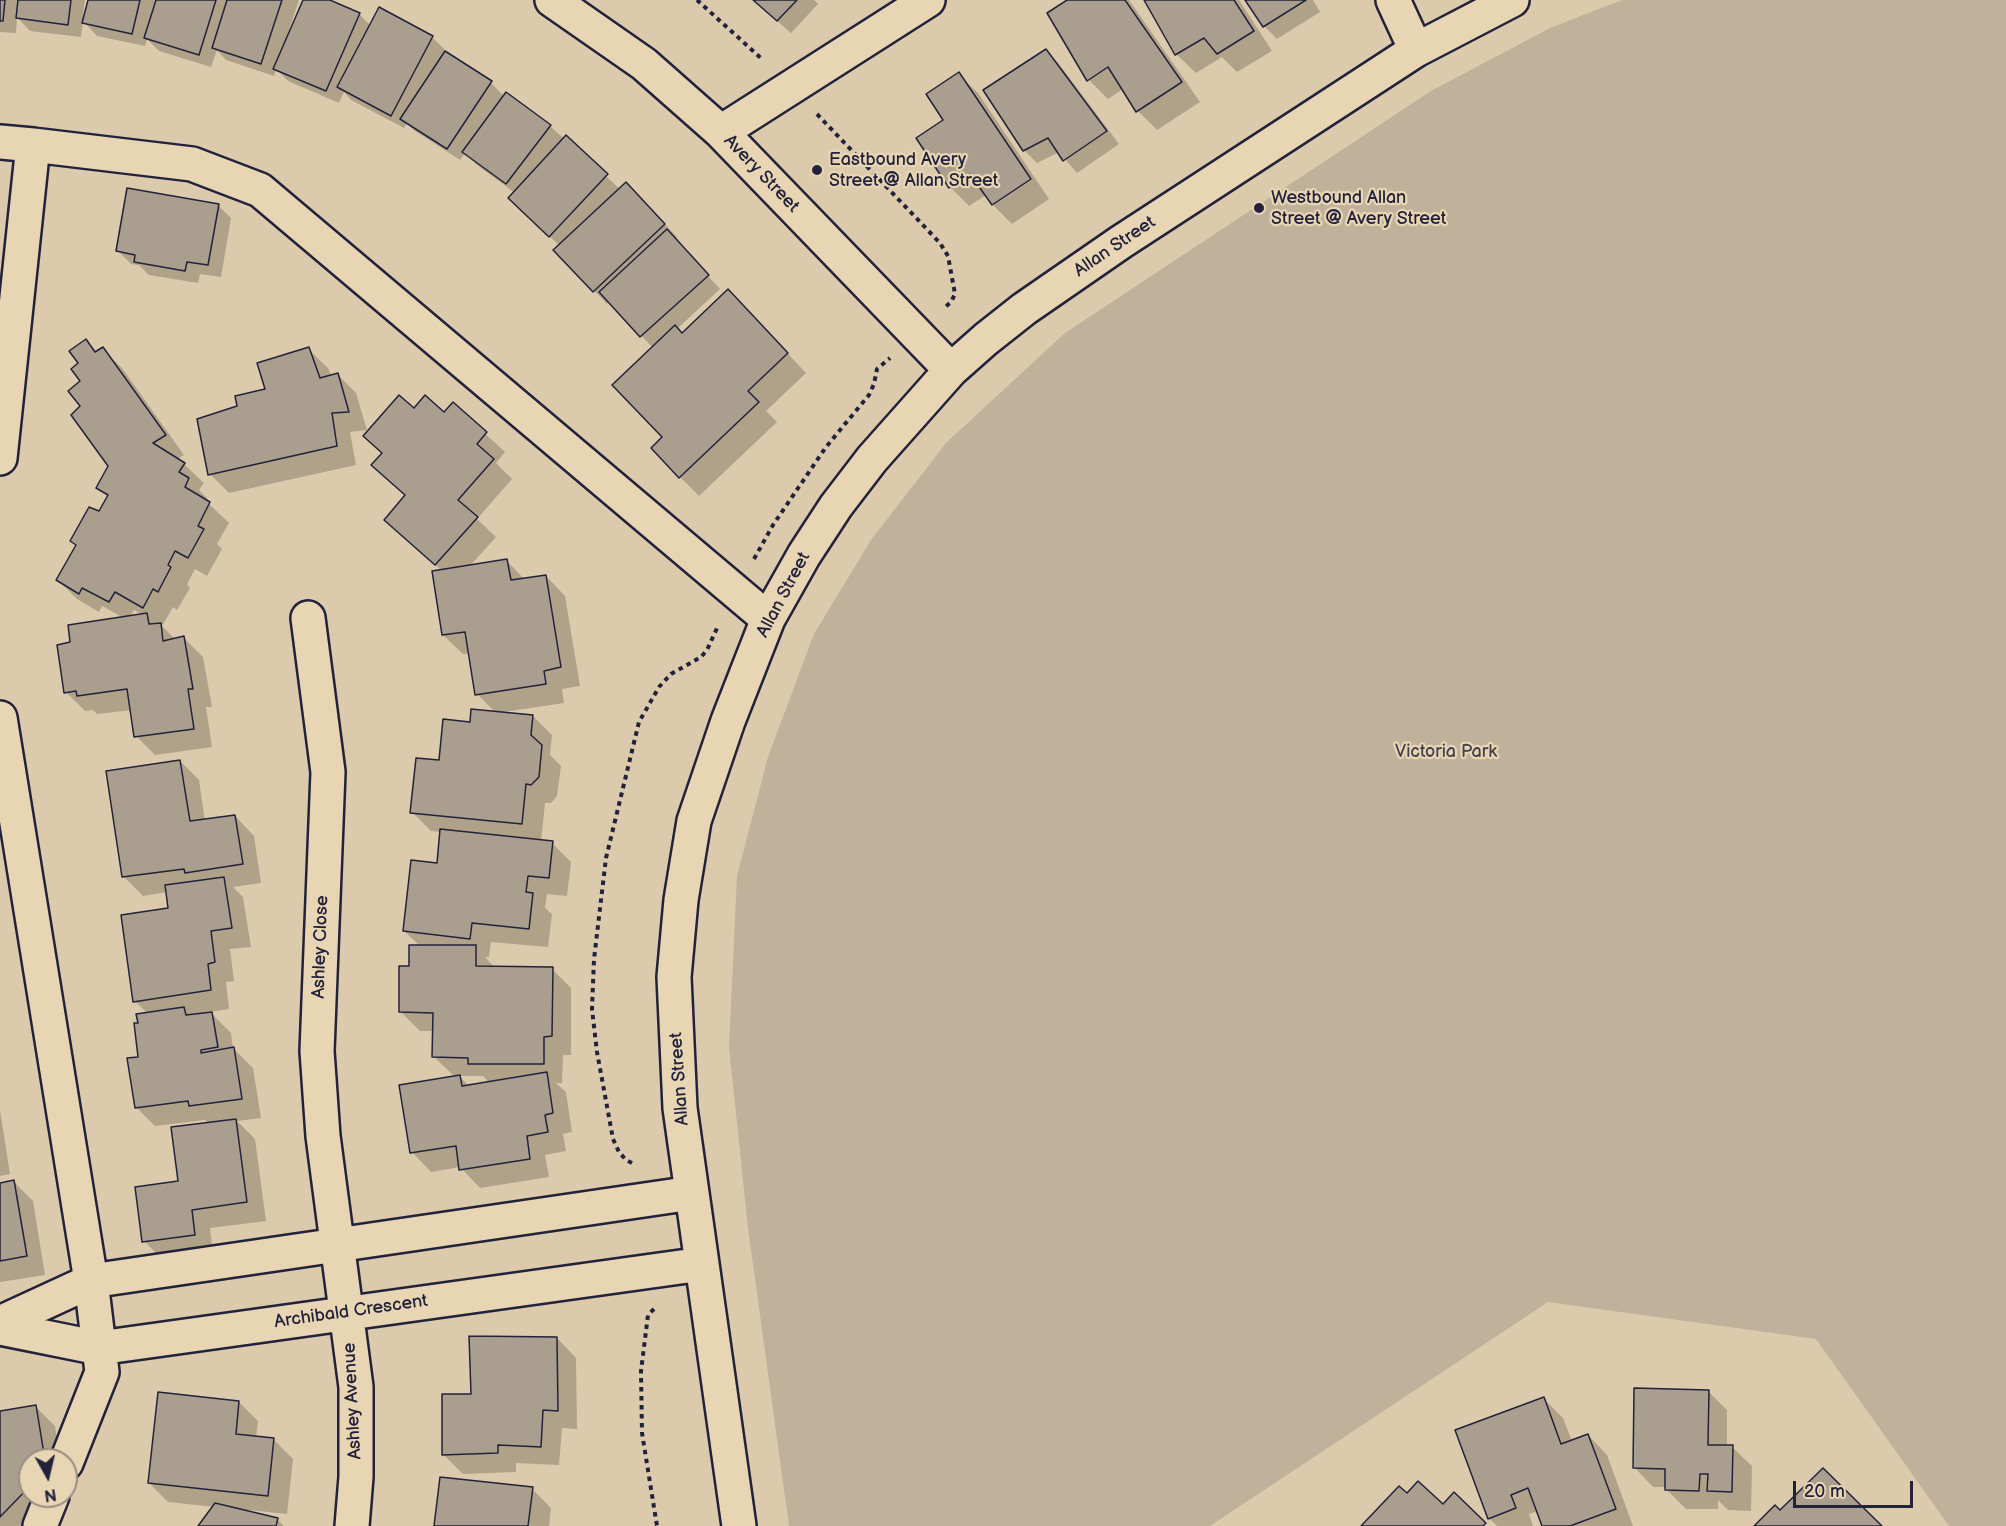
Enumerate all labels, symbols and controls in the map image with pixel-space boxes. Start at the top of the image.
street label: Avery Street [719,131,803,217]
place label: Eastbound Avery Street @ Allan Street [829,149,998,192]
marker: Eastbound Avery Street @ Allan Street [810,163,824,177]
place label: Westbound Allan Street @ Avery Street [1271,187,1446,230]
marker: Westbound Allan Street @ Avery Street [1252,201,1266,215]
street label: Allan Street [1070,212,1160,282]
street label: Allan Street [753,549,815,641]
park label: Victoria Park [1395,741,1497,763]
street label: Ashley Close [308,895,334,999]
street label: Allan Street [666,1032,694,1126]
street label: Archibald Crescent [273,1291,429,1333]
street label: Ashley Avenue [339,1342,367,1460]
north arrow [18,1448,78,1508]
scale bar [1796,1469,1916,1507]
text: 20 m [1804,1481,1845,1502]
text: N [43,1484,58,1505]

